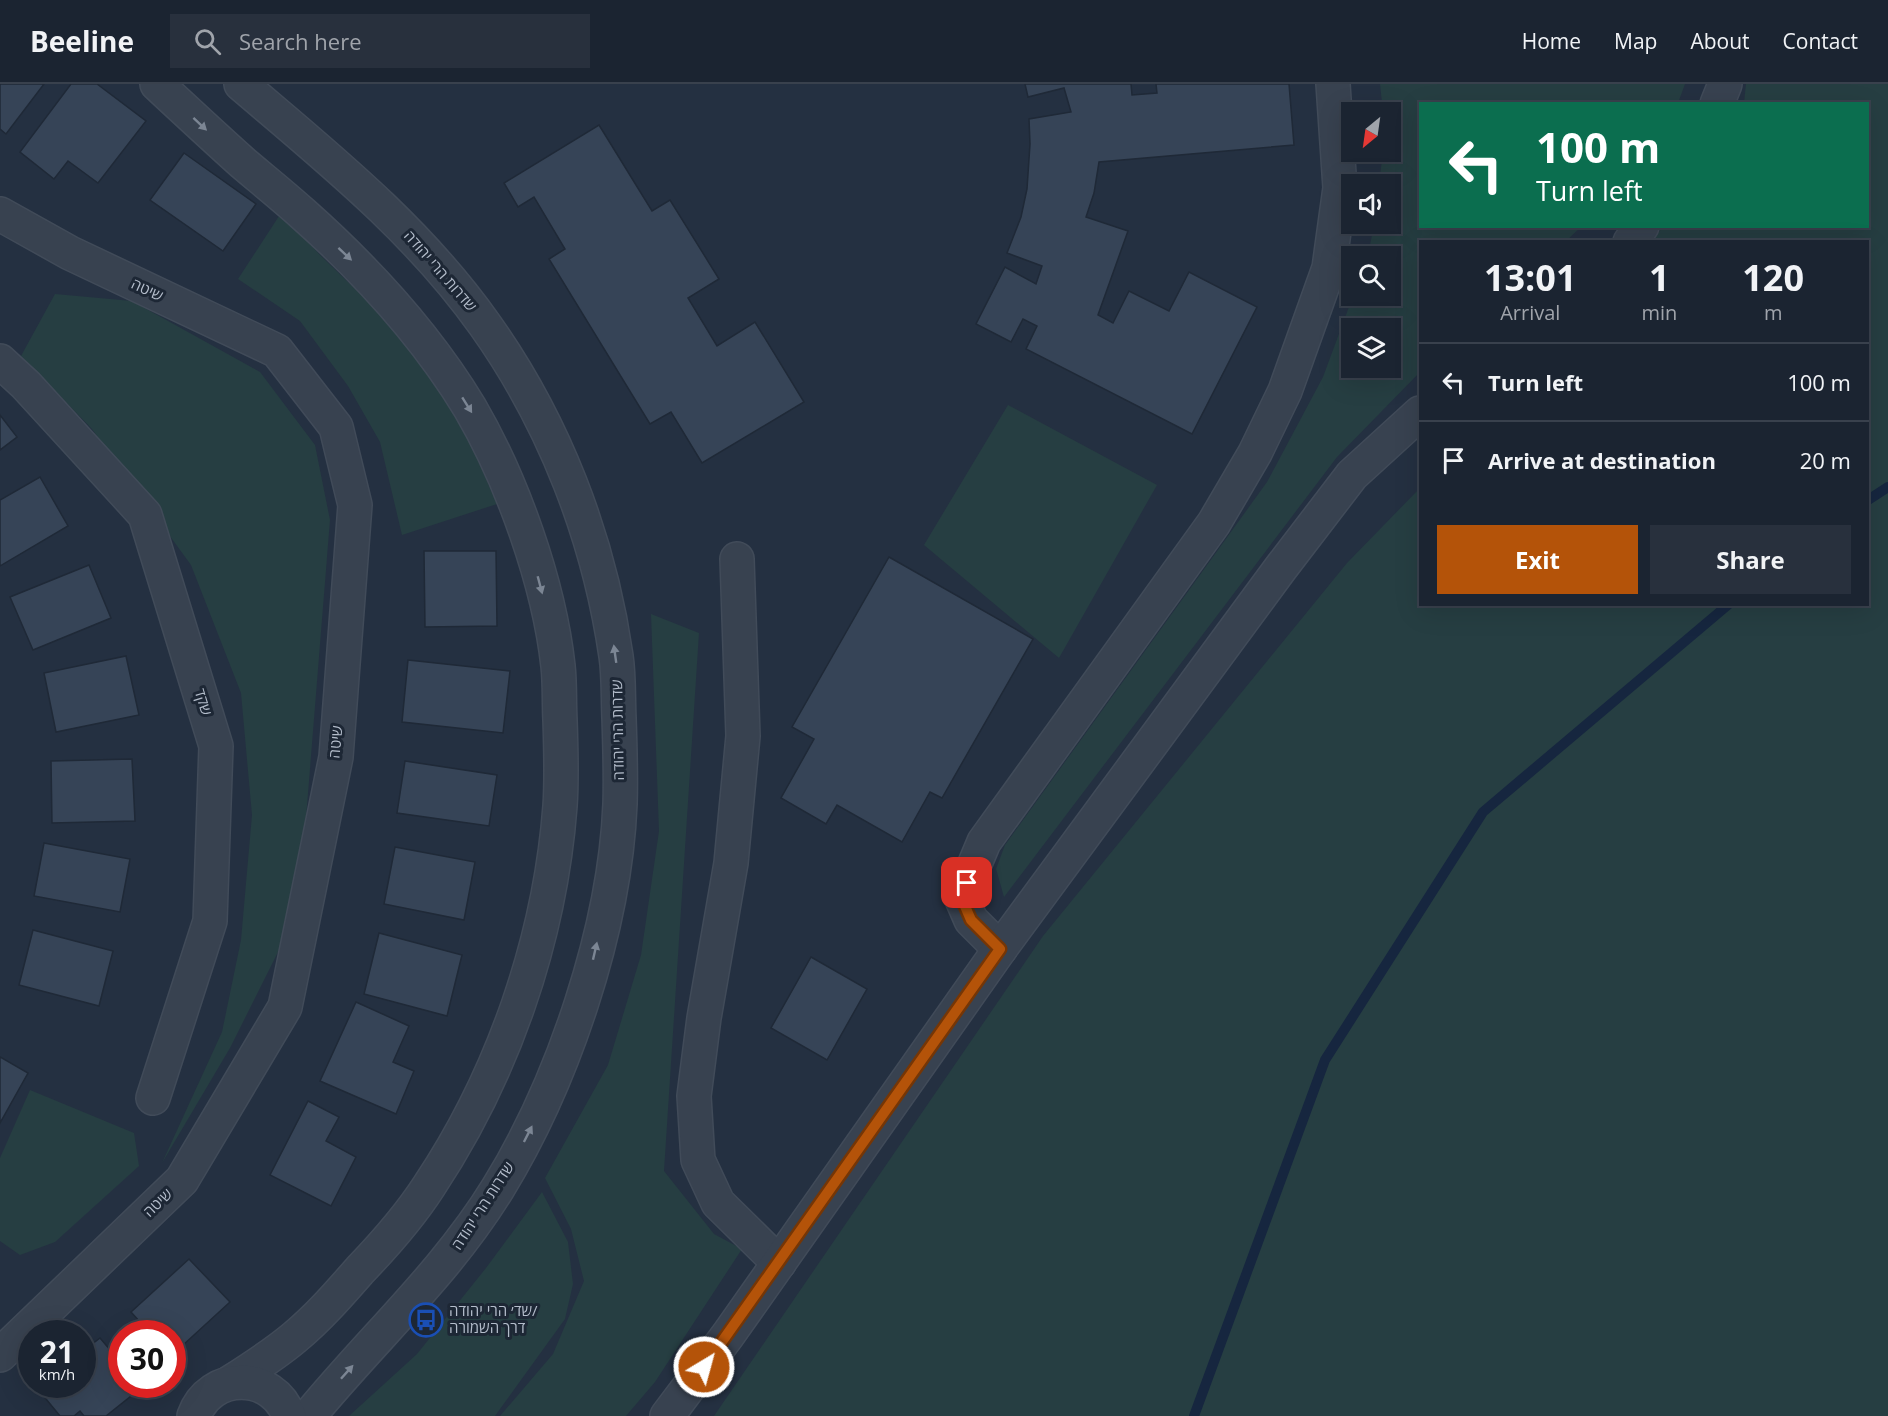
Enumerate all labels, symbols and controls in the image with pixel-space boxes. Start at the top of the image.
search box [170,14,590,68]
text: Beeline [30,22,134,60]
icon: search [191,25,224,58]
text: Search here [239,26,362,56]
text: Home [1522,27,1581,55]
text: Map [1614,27,1657,55]
text: About [1690,27,1750,55]
text: Contact [1783,27,1858,55]
north arrow [1341,102,1401,162]
map controls [1341,102,1401,378]
one-way arrow [193,116,207,130]
text: 100 m [1536,118,1660,175]
icon: left [1437,126,1515,204]
text: Turn left [1536,172,1643,209]
button: sound [1341,174,1401,234]
street label: שדרות הרי יהודה [400,226,482,315]
one-way arrow [338,246,352,260]
button: search [1341,246,1401,306]
text: 13:01 [1484,253,1577,302]
text: 1 [1649,253,1670,302]
text: 120 [1742,253,1804,302]
street label: שיטה [128,273,167,305]
text: Arrival [1500,299,1560,326]
text: min [1641,299,1677,326]
text: m [1764,299,1782,326]
button: layers [1341,318,1401,378]
icon: left [1437,366,1470,399]
text: Turn left [1488,367,1583,397]
text: 100 m [1787,367,1851,397]
one-way arrow [462,397,473,413]
icon: arrive [1437,444,1470,477]
text: Arrive at destination [1488,445,1716,475]
text: 20 m [1800,445,1851,475]
button: Exit [1437,525,1638,594]
button: Share [1650,525,1851,594]
one-way arrow [536,576,546,594]
one-way arrow [611,644,620,663]
street label: שדרות הרי יהודה [606,679,628,781]
street label: שקד [190,686,218,718]
street label: שיטה [323,724,347,759]
pin [941,857,992,908]
icon: arrive [950,866,983,899]
one-way arrow [591,942,600,961]
one-way arrow [523,1125,533,1142]
street label: שדרות הרי יהודה [446,1157,518,1253]
street label: שיטה [138,1183,176,1221]
place label: שד׳ הרי יהודה/ דרך השמורה [449,1300,538,1337]
bus stop icon: שד׳ הרי יהודה/ דרך השמורה [408,1302,444,1338]
speed limit sign: 30 [108,1320,186,1398]
text: 21 [40,1331,74,1372]
position arrow [672,1335,736,1399]
text: km/h [39,1364,75,1384]
one-way arrow [340,1364,354,1379]

